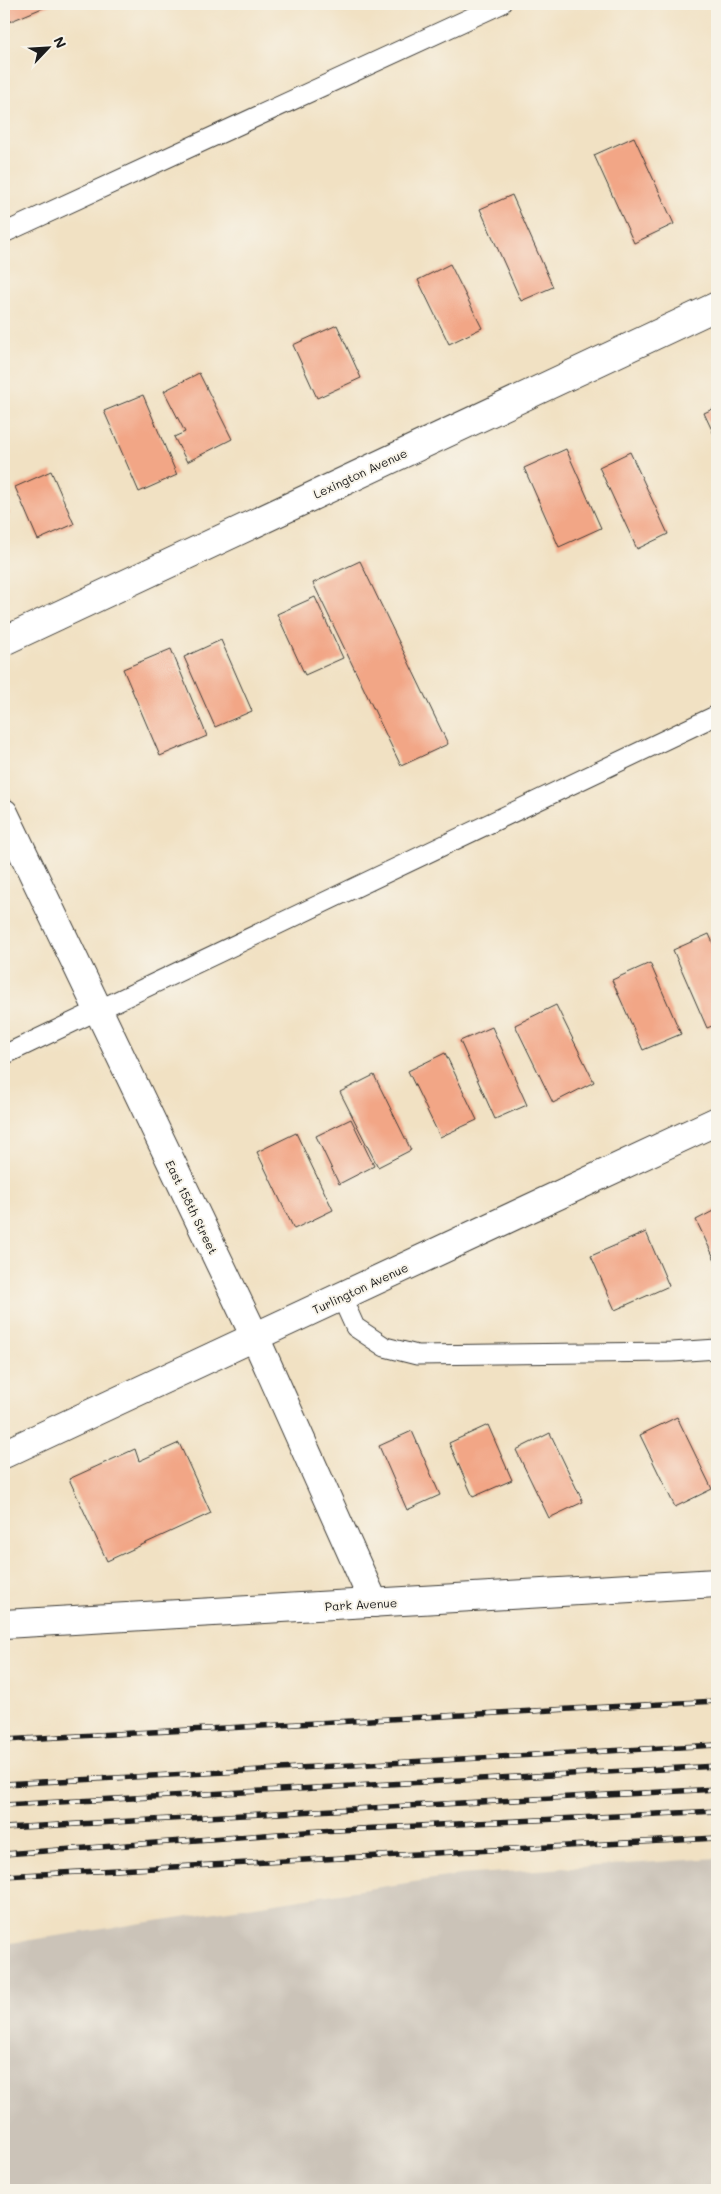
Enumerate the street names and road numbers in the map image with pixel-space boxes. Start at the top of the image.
street label: Lexington Avenue [311,444,409,502]
street label: East 158th Street [162,1157,222,1257]
street label: Turlington Avenue [310,1259,410,1317]
street label: Park Avenue [324,1594,398,1614]

